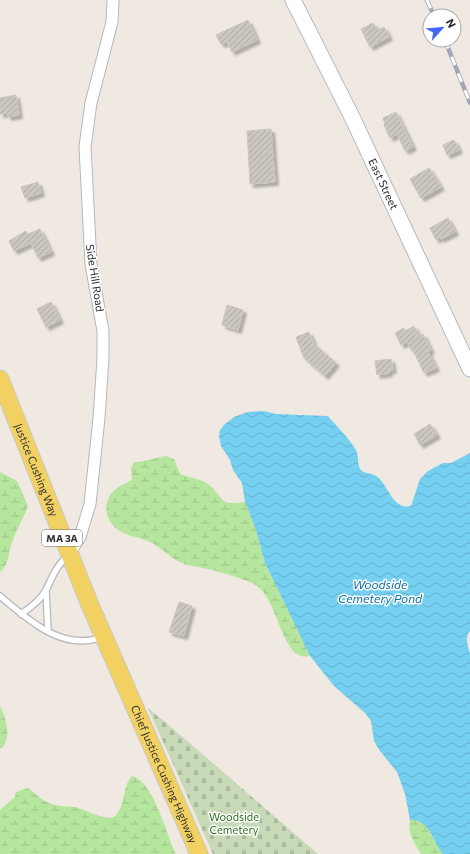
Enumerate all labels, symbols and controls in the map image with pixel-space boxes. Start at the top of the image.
north arrow [422,8,462,48]
text: N [444,17,459,30]
street label: East Street [366,156,402,212]
street label: Side Hill Road [84,243,107,313]
street label: Justice Cushing Way [11,421,61,519]
road number: MA 3A [42,530,82,546]
water label: Woodside Cemetery Pond [338,577,423,605]
street label: Chief Justice Cushing Highway [129,703,201,845]
park label: Woodside Cemetery [209,810,259,836]

